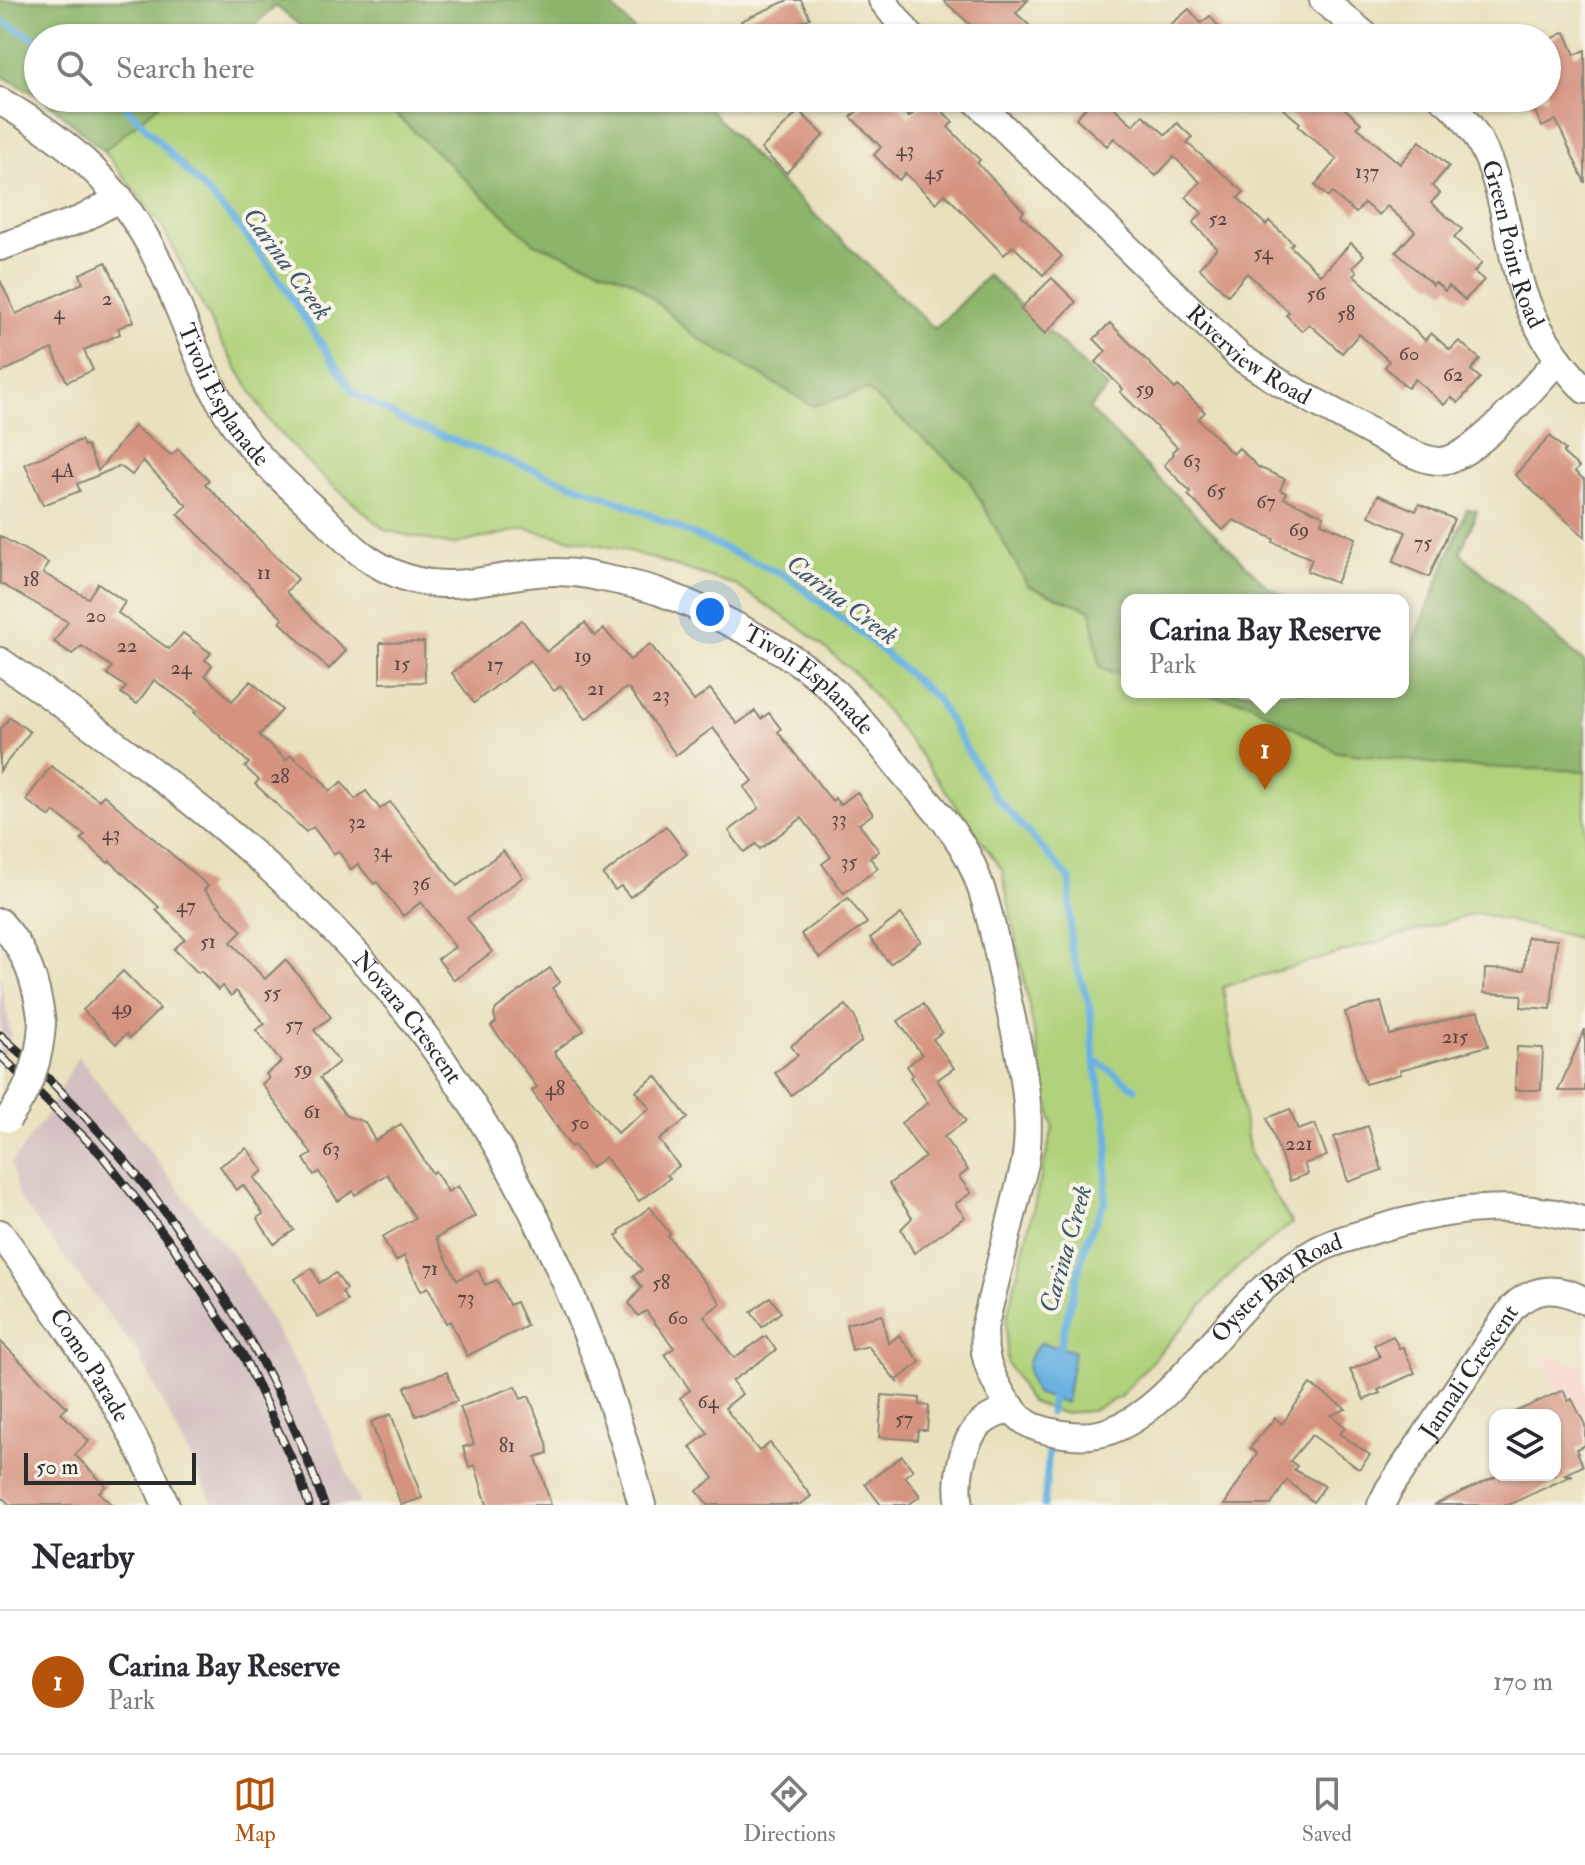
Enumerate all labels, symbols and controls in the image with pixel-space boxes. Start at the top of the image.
search box [24,24,1561,112]
icon: search [52,46,96,90]
text: Search here [116,50,255,87]
house number: 43 [896,137,914,162]
street label: Green Point Road [1474,156,1552,333]
house number: 137 [1355,159,1379,184]
house number: 45 [924,160,944,185]
water label: Carina Creek [235,201,339,327]
house number: 52 [1209,206,1227,231]
house number: 54 [1253,240,1274,265]
house number: 56 [1307,281,1326,306]
house number: 2 [102,286,112,311]
street label: Riverview Road [1180,298,1317,412]
house number: 4 [54,300,66,325]
house number: 58 [1337,301,1355,326]
street label: Tivoli Esplanade [171,319,277,473]
house number: 60 [1399,341,1419,366]
house number: 62 [1443,362,1463,387]
house number: 59 [1135,376,1155,401]
house number: 63 [1183,448,1201,473]
house number: 4A [51,458,75,483]
house number: 65 [1207,478,1226,503]
house number: 67 [1256,489,1276,514]
house number: 69 [1289,517,1309,542]
house number: 75 [1414,530,1432,555]
water label: Carina Creek [780,548,904,652]
house number: 11 [257,560,271,585]
house number: 18 [23,567,39,592]
your location [690,592,730,632]
popup [1121,594,1409,698]
house number: 20 [86,603,106,628]
text: Carina Bay Reserve [1149,612,1381,649]
street label: Tivoli Esplanade [738,617,882,741]
house number: 22 [117,633,137,658]
house number: 19 [574,643,592,668]
text: Park [1149,649,1196,681]
house number: 15 [394,651,410,676]
house number: 17 [487,652,503,677]
house number: 24 [171,655,193,680]
house number: 21 [587,676,605,701]
house number: 23 [652,682,670,707]
pin: 1 [1239,724,1291,790]
house number: 28 [270,764,290,789]
house number: 33 [831,806,847,831]
house number: 32 [348,809,366,834]
house number: 43 [102,821,120,846]
house number: 34 [373,838,392,863]
house number: 35 [841,849,857,874]
house number: 36 [412,871,431,896]
house number: 47 [176,893,196,918]
house number: 51 [200,929,216,954]
street label: Novara Crescent [346,944,470,1090]
house number: 55 [263,980,281,1005]
house number: 49 [111,995,133,1020]
house number: 57 [285,1012,303,1037]
house number: 215 [1442,1024,1468,1049]
house number: 59 [293,1056,313,1081]
house number: 48 [545,1076,565,1101]
house number: 61 [303,1099,321,1124]
house number: 50 [571,1110,589,1135]
house number: 221 [1285,1131,1313,1156]
house number: 63 [322,1136,340,1161]
water label: Carina Creek [1033,1181,1099,1317]
street label: Oyster Bay Road [1204,1226,1346,1349]
house number: 71 [422,1256,438,1281]
house number: 58 [652,1270,670,1295]
house number: 73 [458,1285,474,1310]
street label: Jannali Crescent [1412,1298,1526,1445]
street label: Como Parade [43,1302,137,1427]
house number: 60 [668,1305,688,1330]
house number: 64 [698,1389,720,1414]
house number: 57 [895,1406,913,1431]
map controls [1489,1409,1561,1481]
button: layers [1489,1409,1561,1481]
house number: 81 [499,1433,515,1458]
scale bar [24,1449,196,1485]
text: 50 m [36,1453,78,1481]
text: Nearby [32,1536,134,1579]
text: Carina Bay Reserve [108,1648,340,1685]
text: 1 [53,1666,63,1698]
text: 170 m [1493,1666,1553,1698]
text: Park [108,1685,155,1717]
tab: Map [233,1772,277,1848]
tab: Directions [743,1772,836,1848]
tab: Saved [1302,1772,1352,1848]

